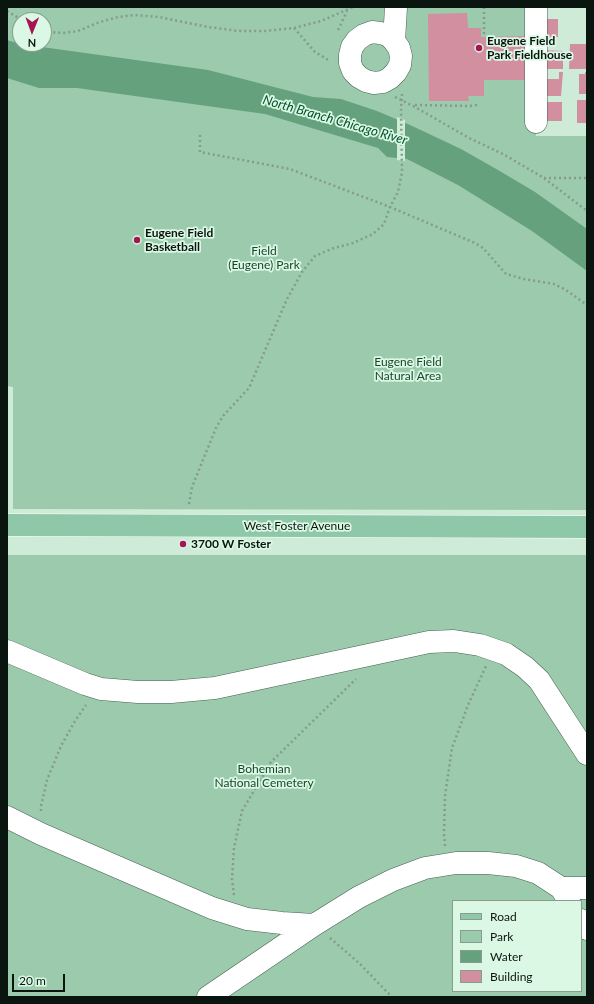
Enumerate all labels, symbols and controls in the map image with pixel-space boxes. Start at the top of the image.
north arrow [12,12,52,52]
place label: Eugene Field Park Fieldhouse [487,34,572,62]
text: N [27,37,36,50]
marker: Eugene Field Park Fieldhouse [474,43,484,53]
water label: North Branch Chicago River [261,92,409,148]
place label: Eugene Field Basketball [145,226,213,254]
marker: Eugene Field Basketball [132,235,142,245]
park label: Field (Eugene) Park [228,244,300,272]
park label: Eugene Field Natural Area [374,355,442,383]
street label: West Foster Avenue [244,519,350,533]
place label: 3700 W Foster [191,537,271,551]
marker: 3700 W Foster [178,539,188,549]
park label: Bohemian National Cemetery [214,762,314,790]
legend [452,900,582,992]
text: Road [490,909,517,924]
text: Park [490,929,513,944]
text: Water [490,949,523,964]
scale bar [14,966,67,992]
text: Building [490,969,533,984]
text: 20 m [19,973,46,988]

